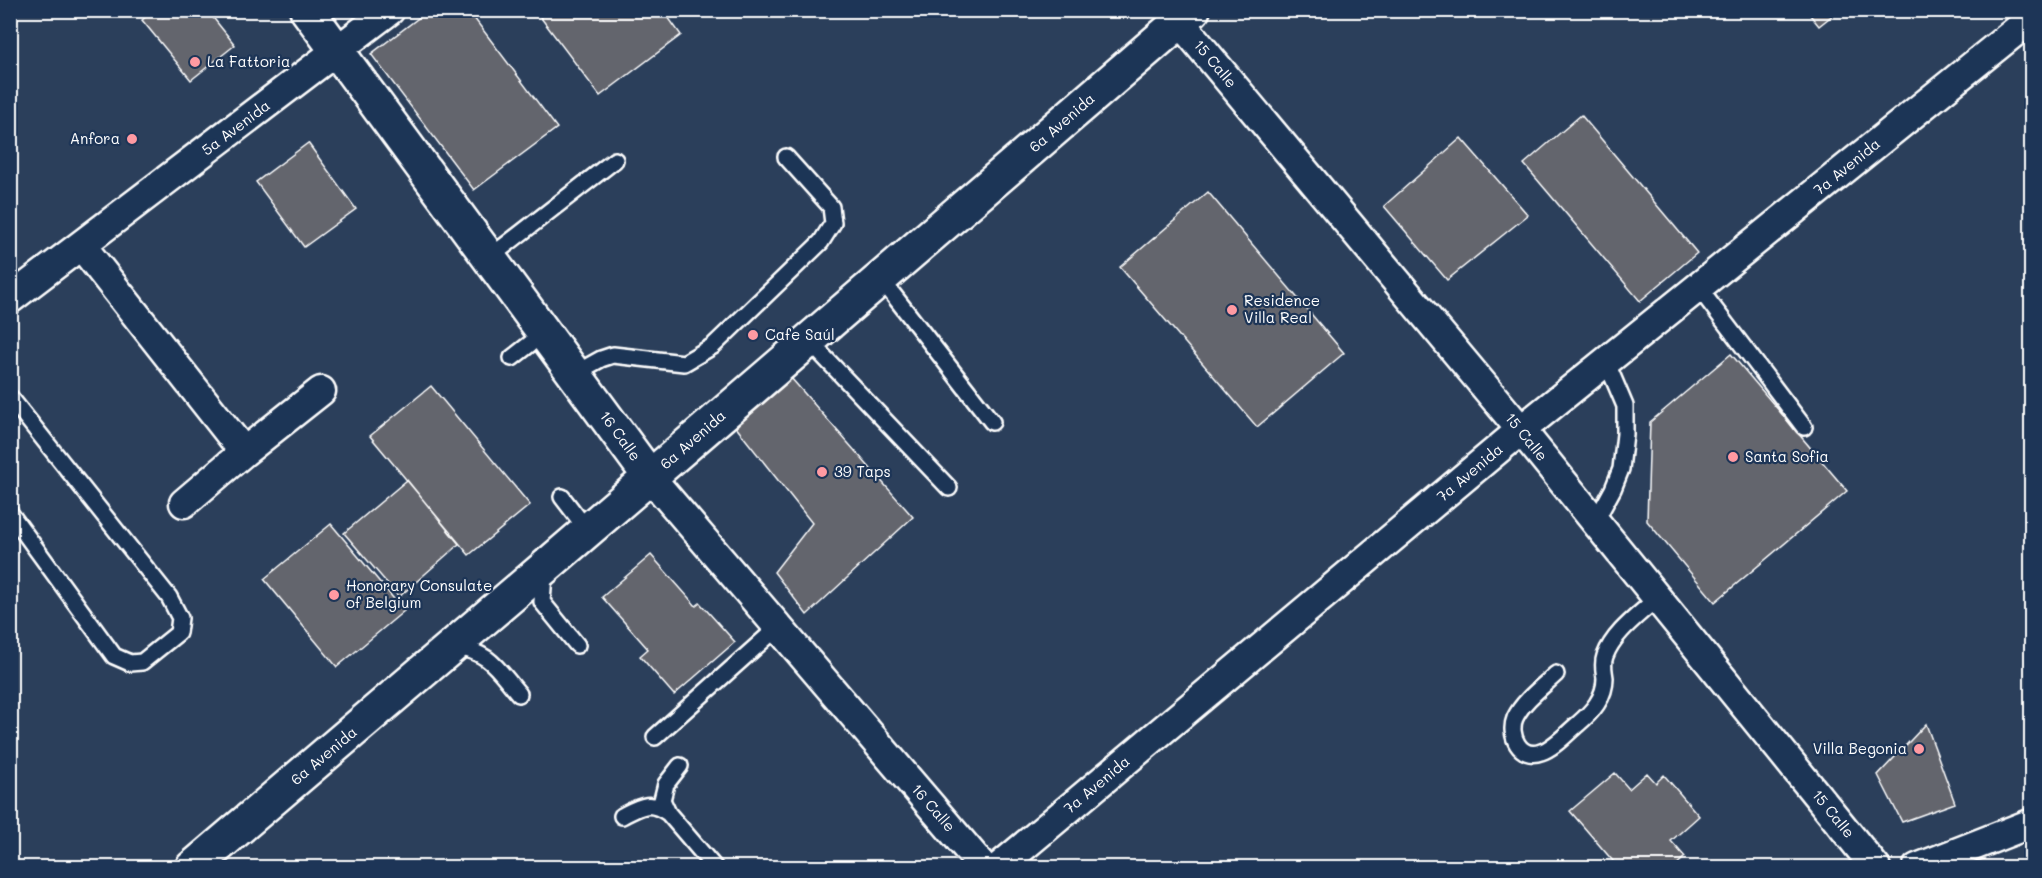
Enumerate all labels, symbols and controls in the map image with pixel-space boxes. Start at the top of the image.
street label: 15 Calle [1190,35,1242,92]
place label: La Fattoria [207,51,290,71]
marker: La Fattoria [188,55,202,69]
street label: 6a Avenida [1024,88,1098,156]
street label: 5a Avenida [197,95,274,159]
place label: Anfora [70,128,120,148]
marker: Anfora [125,132,139,146]
street label: 7a Avenida [1809,133,1884,199]
place label: Residence Villa Real [1244,290,1320,327]
marker: Residence Villa Real [1225,303,1239,317]
place label: Cafe Saúl [765,324,835,344]
marker: Cafe Saúl [746,328,760,342]
street label: 6a Avenida [655,405,729,473]
street label: 16 Calle [596,406,646,465]
street label: 15 Calle [1501,408,1553,465]
street label: 7a Avenida [1432,439,1507,506]
place label: Santa Sofia [1745,446,1829,466]
marker: Santa Sofia [1726,450,1740,464]
place label: 39 Taps [834,461,891,481]
marker: 39 Taps [815,465,829,479]
place label: Honorary Consulate of Belgium [346,575,492,612]
marker: Honorary Consulate of Belgium [327,588,341,602]
street label: 6a Avenida [286,722,361,789]
place label: Villa Begonia [1813,738,1907,758]
marker: Villa Begonia [1912,742,1926,756]
street label: 7a Avenida [1059,751,1134,818]
street label: 16 Calle [907,779,960,836]
street label: 15 Calle [1808,785,1860,842]

